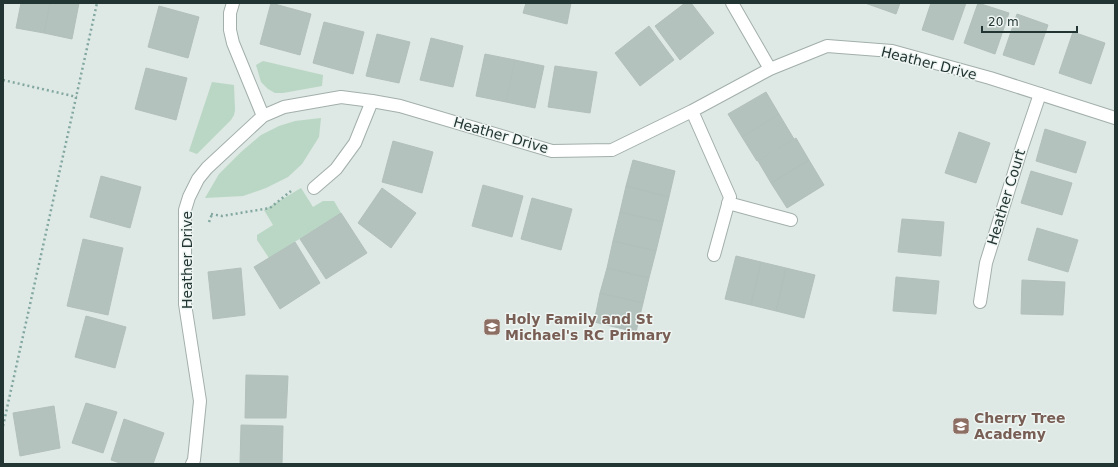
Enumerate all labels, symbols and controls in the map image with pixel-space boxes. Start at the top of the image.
scale bar [982,8,1077,34]
text: 20 m [988,15,1019,29]
street label: Heather Drive [879,43,979,83]
street label: Heather Drive [452,114,550,156]
street label: Heather Court [984,147,1028,247]
street label: Heather Drive [179,211,195,309]
place label: Holy Family and St Michael's RC Primary [505,311,671,343]
school or university icon: Holy Family and St Michael's RC Primary [482,317,502,337]
place label: Cherry Tree Academy [974,410,1065,442]
school or university icon: Cherry Tree Academy [951,416,971,436]

